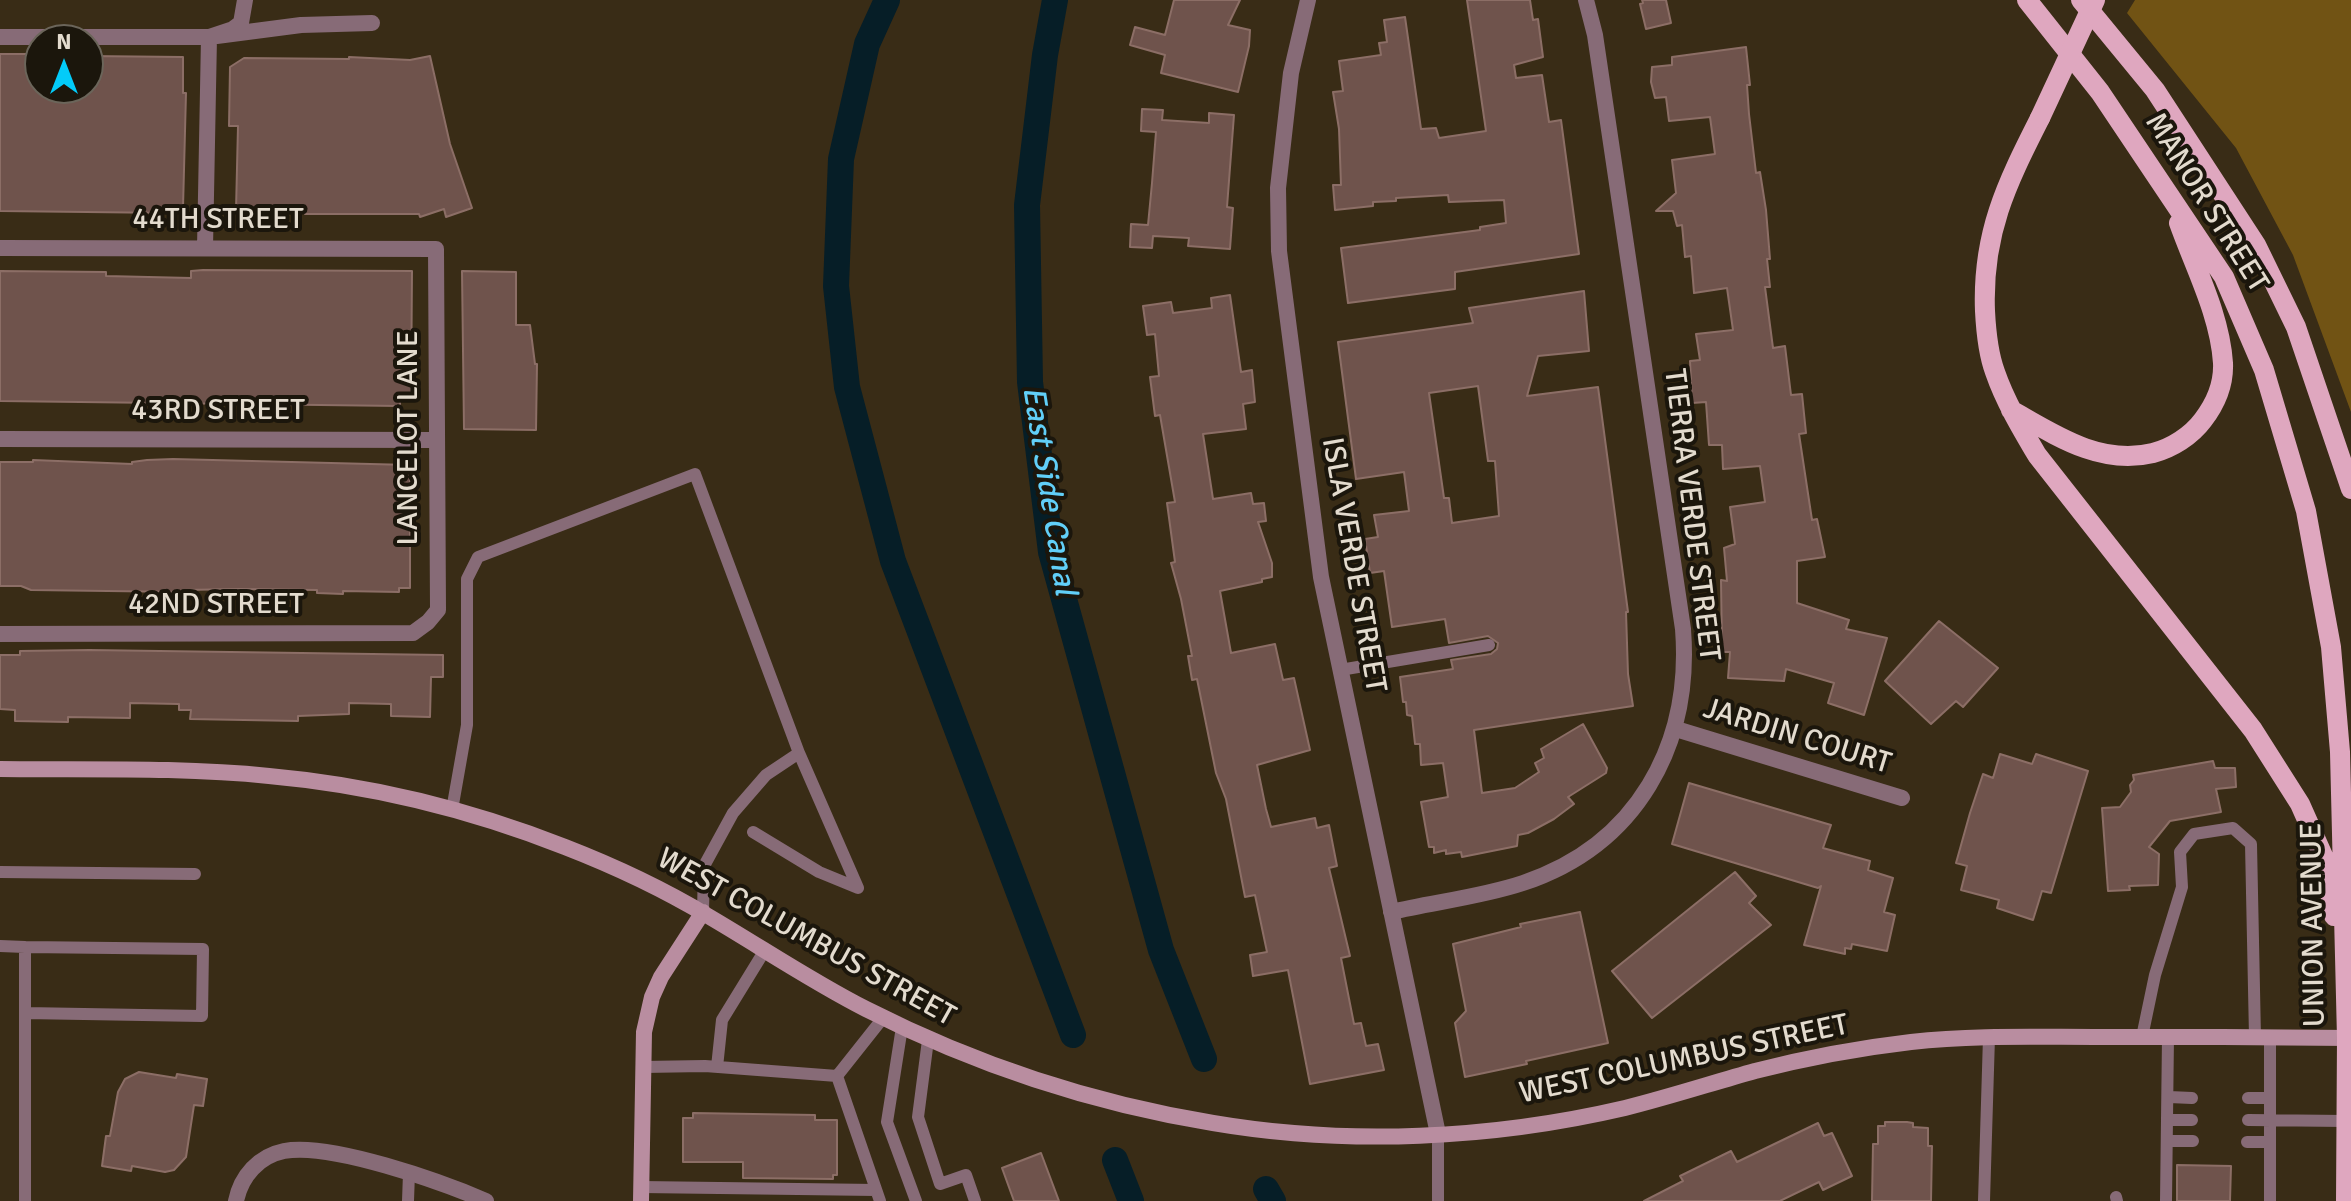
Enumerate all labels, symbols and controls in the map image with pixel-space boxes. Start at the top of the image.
north arrow [24,24,104,104]
text: N [56,28,72,55]
street label: MANOR STREET [2137,107,2275,299]
street label: 44TH STREET [132,202,304,238]
street label: LANCELOT LANE [391,330,427,546]
street label: TIERRA VERDE STREET [1655,367,1727,663]
water label: East Side Canal [1013,384,1083,598]
street label: 43RD STREET [131,393,305,429]
street label: ISLA VERDE STREET [1313,435,1393,695]
street label: 42ND STREET [128,587,304,623]
street label: JARDIN COURT [1699,691,1895,783]
street label: UNION AVENUE [2294,822,2334,1028]
street label: WEST COLUMBUS STREET [651,841,961,1035]
street label: WEST COLUMBUS STREET [1516,1008,1852,1112]

